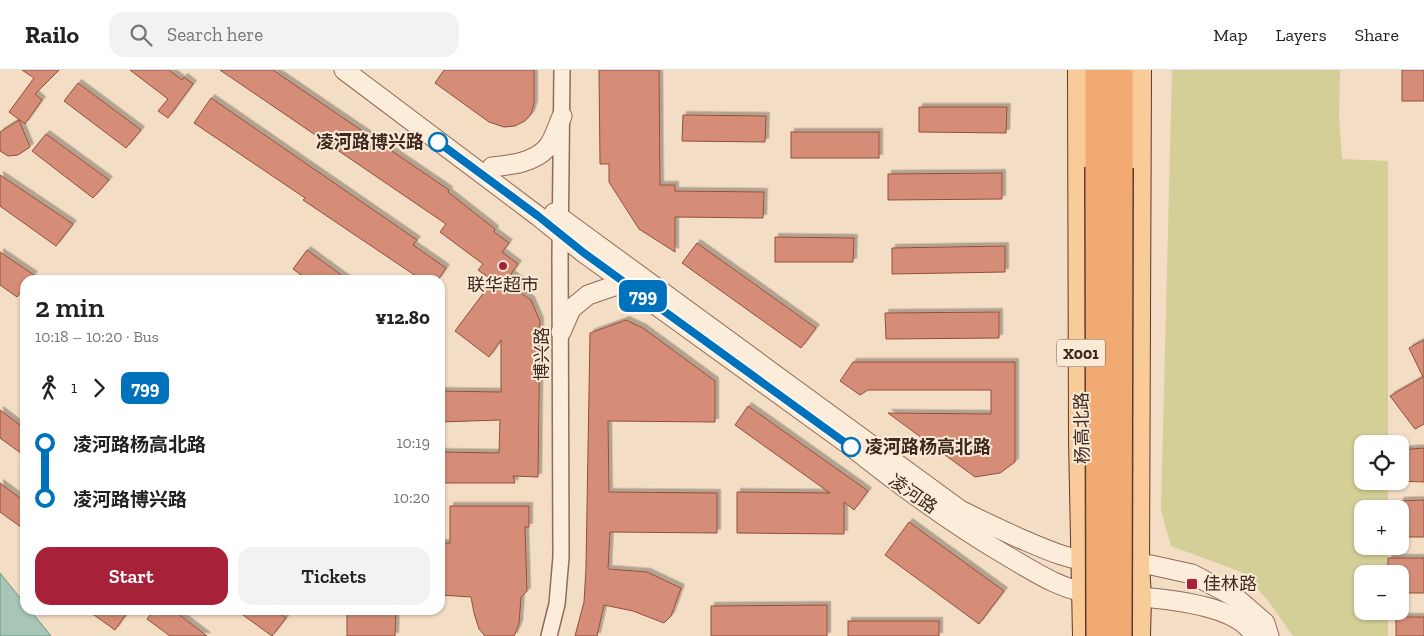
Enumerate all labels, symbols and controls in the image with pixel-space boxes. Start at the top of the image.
search box [109,12,459,57]
text: Railo [25,20,79,49]
icon: search [127,21,155,49]
text: Search here [167,23,263,46]
text: Map [1213,24,1248,46]
text: Layers [1276,24,1327,46]
text: Share [1355,24,1399,46]
place label: 凌河路博兴路 [316,131,424,153]
marker: 凌河路博兴路 [428,132,448,152]
marker: 联华超市 [497,260,509,272]
place label: 联华超市 [467,274,539,296]
line badge: 799 [614,280,672,312]
text: 799 [629,285,657,307]
text: 2 min [35,291,104,324]
text: ¥12.80 [375,306,430,329]
text: 10:18 – 10:20 · Bus [35,327,159,346]
street label: 博兴路 [531,327,553,381]
road number: X001 [1057,340,1105,366]
icon: walk [35,374,63,402]
icon: forward [85,374,113,402]
text: 799 [131,377,159,399]
text: 1 [71,378,77,397]
street label: 杨高北路 [1070,392,1094,464]
text: 凌河路杨高北路 [73,433,206,456]
text: 10:19 [396,433,430,452]
map controls [1354,435,1409,620]
button: locate [1354,435,1409,490]
place label: 凌河路杨高北路 [865,436,991,458]
marker: 凌河路杨高北路 [841,437,861,457]
street label: 凌河路 [885,470,941,518]
text: 凌河路博兴路 [73,488,187,511]
text: 10:20 [394,488,430,507]
button: + [1354,500,1409,555]
button: Start [35,547,228,605]
button: Tickets [238,547,430,605]
button: − [1354,565,1409,620]
place label: 佳林路 [1203,573,1257,595]
marker: 佳林路 [1185,577,1199,591]

